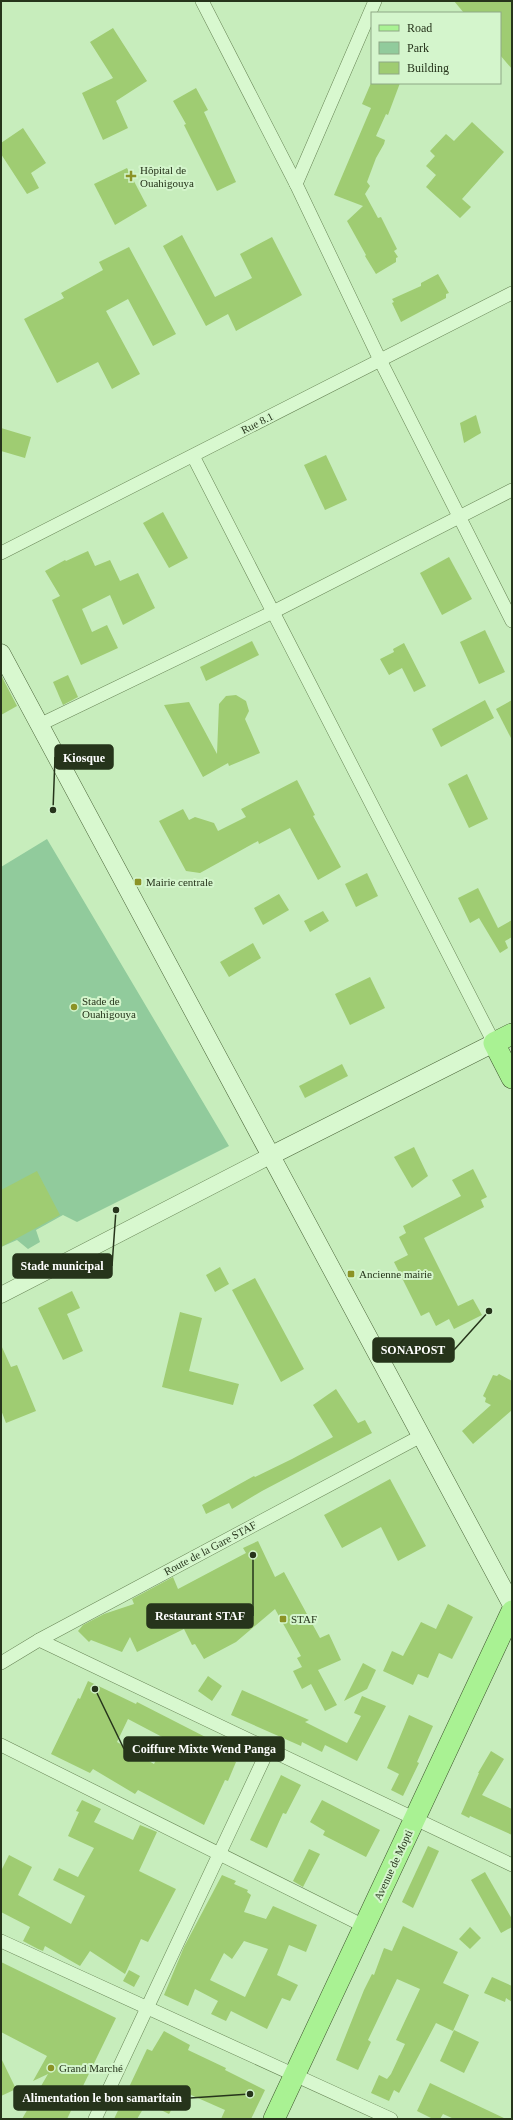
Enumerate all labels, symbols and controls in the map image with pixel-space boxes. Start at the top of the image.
legend [371,12,501,84]
text: Road [407,21,432,35]
text: Park [407,41,429,55]
text: Building [407,61,449,75]
place label: Hôpital de Ouahigouya [140,164,194,189]
marker: Hôpital de Ouahigouya [125,170,137,182]
street label: Rue 8.1 [239,410,275,436]
callout: Kiosque [55,745,113,769]
text: Kiosque [63,751,106,765]
place label: Mairie centrale [146,876,213,888]
marker: Mairie centrale [133,877,143,887]
place label: Stade de Ouahigouya [82,995,136,1020]
marker: Stade de Ouahigouya [69,1002,79,1012]
callout: Stade municipal [13,1254,112,1278]
text: Stade municipal [20,1259,104,1273]
place label: Ancienne mairie [359,1268,432,1280]
marker: Ancienne mairie [346,1269,356,1279]
callout: SONAPOST [373,1338,454,1362]
text: SONAPOST [381,1343,445,1357]
street label: Route de la Gare STAF [162,1519,258,1577]
callout: Restaurant STAF [147,1604,253,1628]
text: Restaurant STAF [155,1609,245,1623]
place label: STAF [291,1613,317,1625]
marker: STAF [278,1614,288,1624]
callout: Coiffure Mixte Wend Panga [124,1737,284,1761]
text: Coiffure Mixte Wend Panga [132,1742,276,1756]
street label: Avenue de Mopti [371,1828,415,1902]
place label: Grand Marché [59,2062,123,2074]
marker: Grand Marché [46,2063,56,2073]
callout: Alimentation le bon samaritain [14,2086,190,2110]
text: Alimentation le bon samaritain [22,2091,182,2105]

